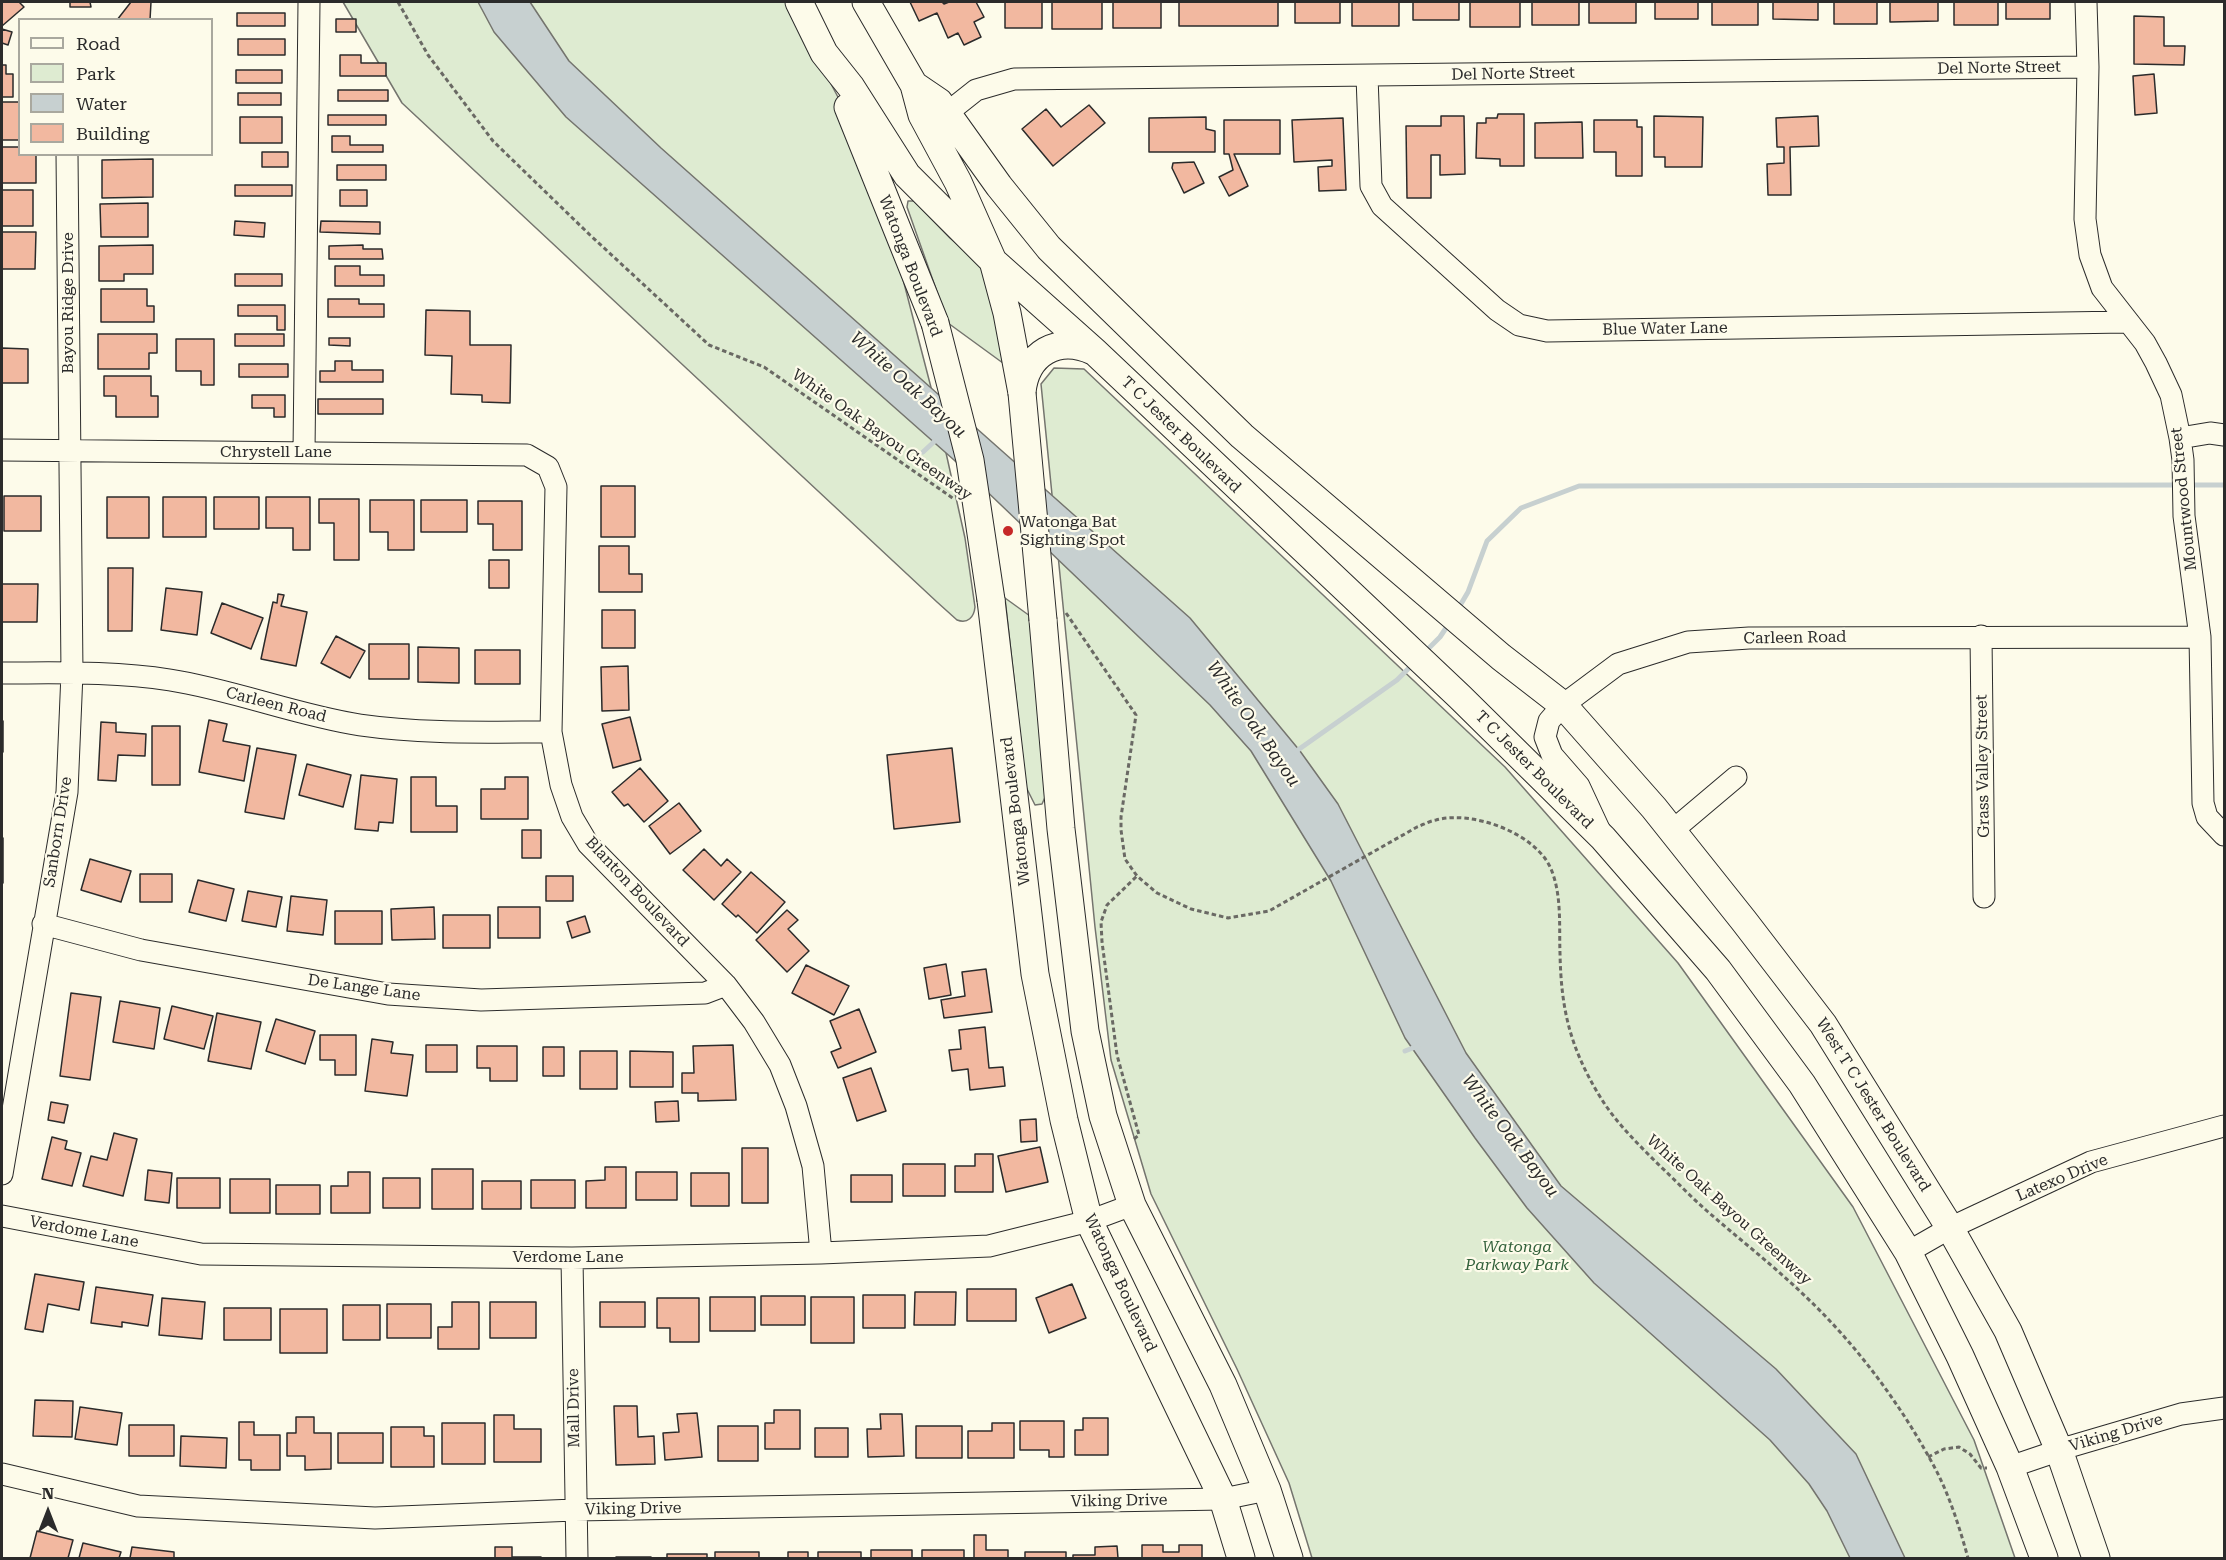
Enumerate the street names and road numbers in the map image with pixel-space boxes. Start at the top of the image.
street label: Del Norte Street [1937,57,2061,79]
street label: Del Norte Street [1451,63,1575,85]
street label: Watonga Boulevard [874,193,946,339]
street label: Bayou Ridge Drive [58,232,78,374]
street label: Blue Water Lane [1602,318,1728,340]
street label: White Oak Bayou Greenway [788,365,976,505]
street label: T C Jester Boulevard [1117,373,1245,497]
street label: Mountwood Street [2167,426,2201,572]
street label: Chrystell Lane [220,442,332,462]
street label: Carleen Road [1743,628,1847,648]
street label: Carleen Road [224,683,328,727]
street label: Grass Valley Street [1972,694,1994,838]
street label: T C Jester Boulevard [1471,707,1597,833]
street label: Watonga Boulevard [997,735,1035,887]
street label: Sanborn Drive [40,775,76,889]
street label: Blanton Boulevard [581,833,693,951]
street label: De Lange Lane [306,971,422,1005]
street label: West T C Jester Boulevard [1812,1015,1934,1195]
street label: White Oak Bayou Greenway [1643,1131,1815,1289]
street label: Latexo Drive [2013,1150,2111,1206]
street label: Watonga Boulevard [1080,1211,1160,1355]
street label: Verdome Lane [28,1212,140,1252]
street label: Verdome Lane [513,1247,623,1267]
street label: Mall Drive [564,1368,584,1448]
street label: Viking Drive [2067,1410,2165,1456]
street label: Viking Drive [1070,1491,1168,1511]
street label: Viking Drive [584,1499,682,1519]

